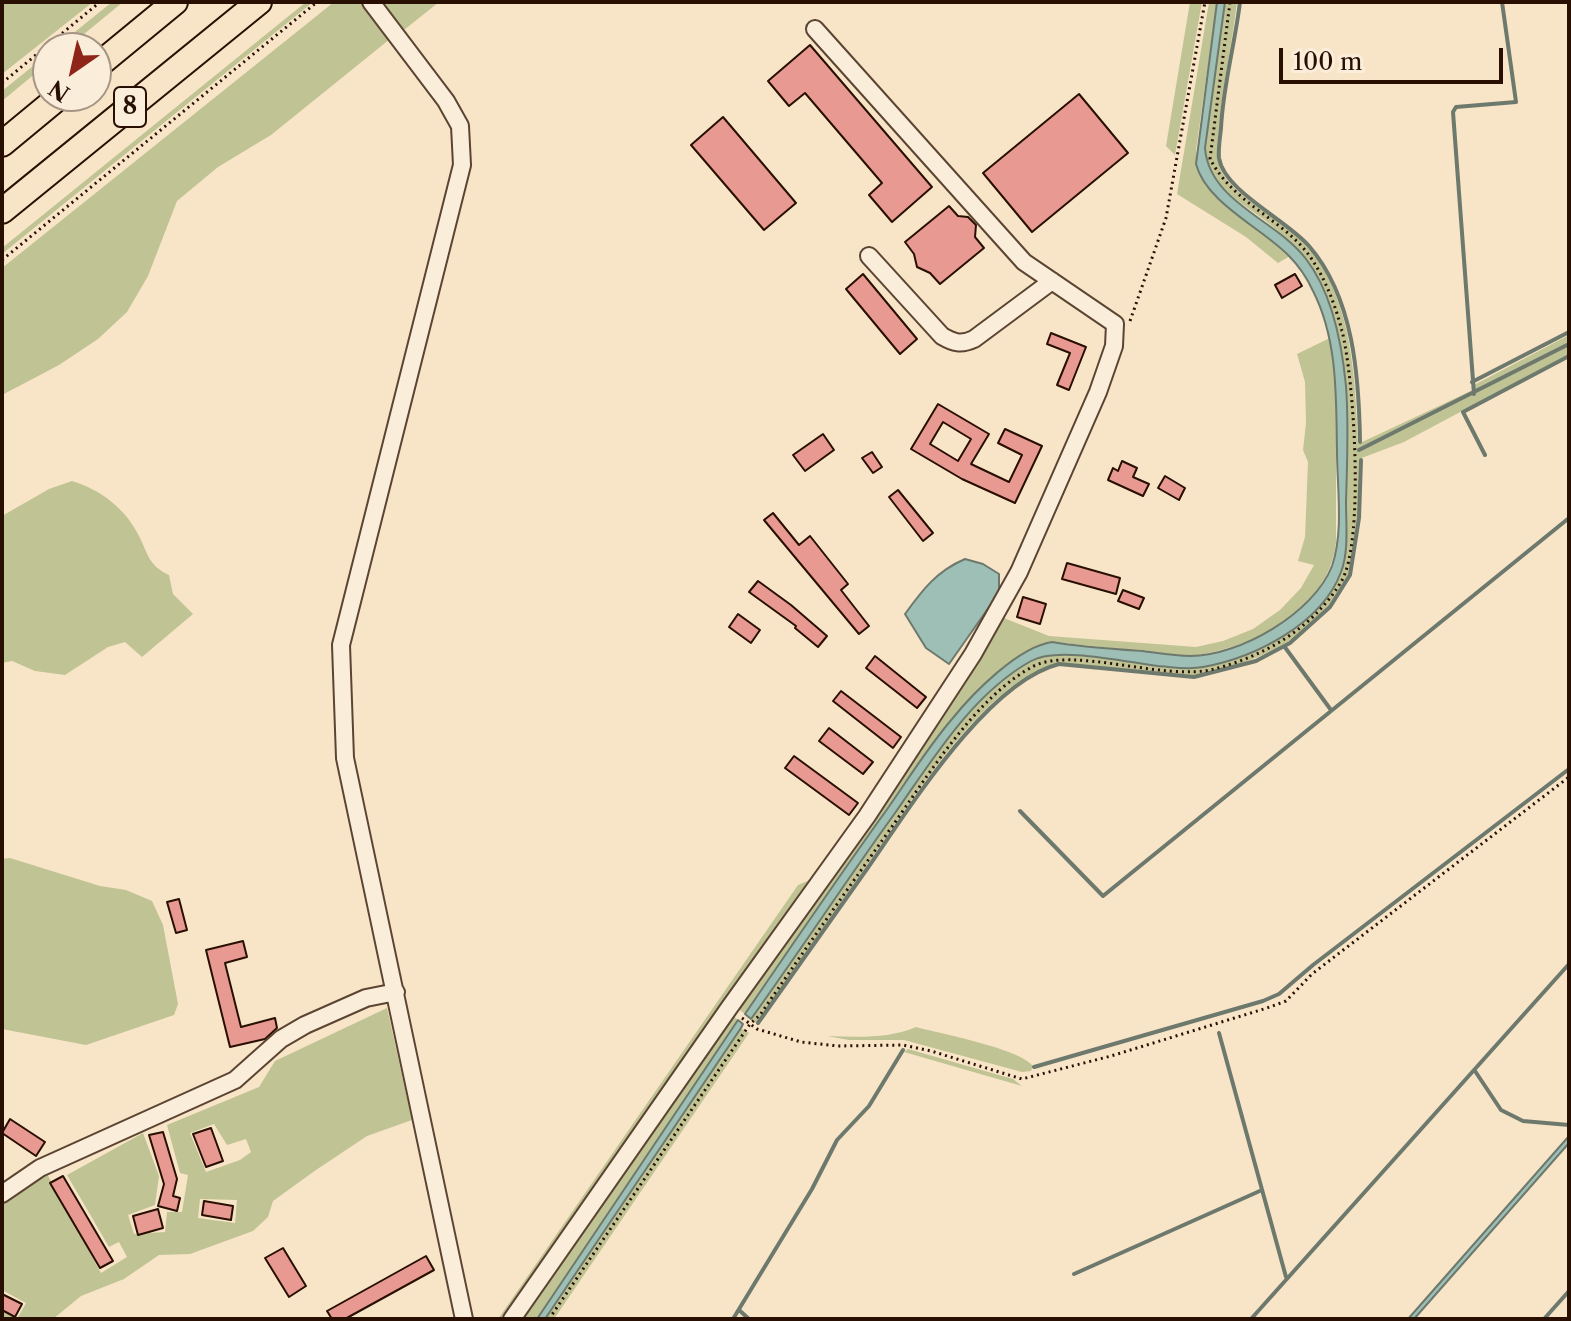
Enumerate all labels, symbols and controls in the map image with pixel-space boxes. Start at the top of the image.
north arrow [32,32,112,112]
scale bar [1283,32,1507,82]
text: 100 m [1293,47,1362,76]
text: N [44,74,75,107]
road number: 8 [114,87,146,127]

